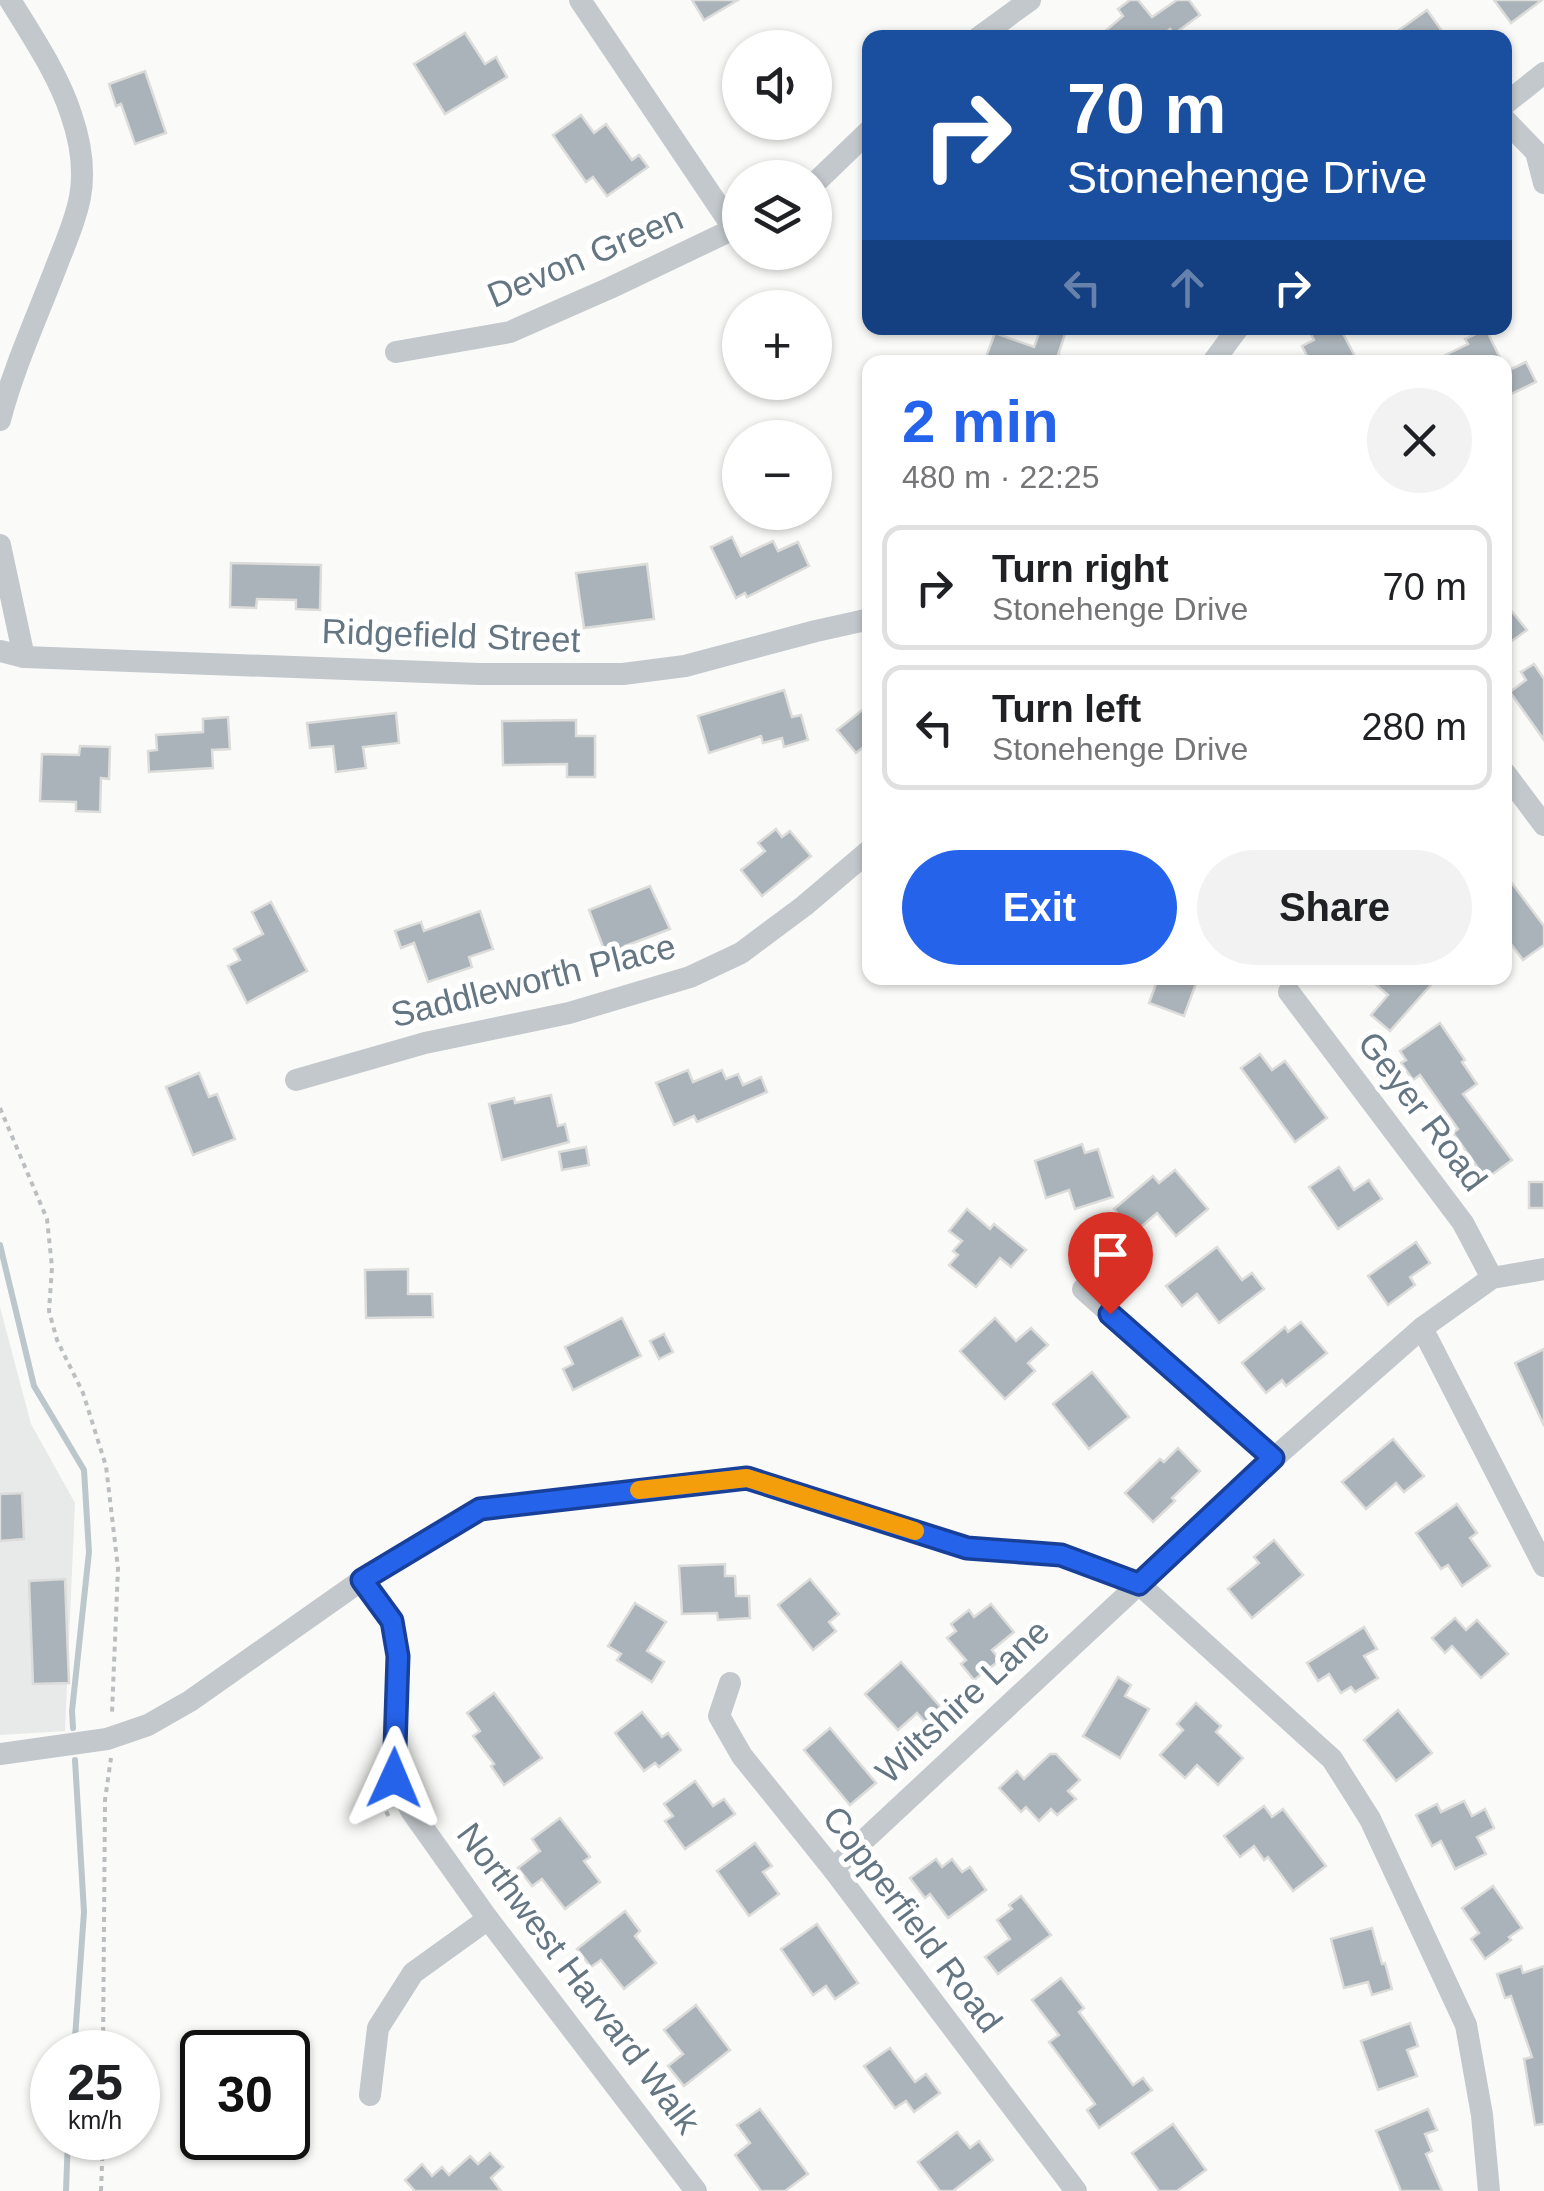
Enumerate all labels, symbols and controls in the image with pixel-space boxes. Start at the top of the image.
map controls [722,30,832,530]
button: sound [722,30,832,140]
icon: right [902,70,1032,200]
text: 70 m [1067,70,1227,148]
text: Stonehenge Drive [1067,152,1427,203]
button: layers [722,160,832,270]
street label: Devon Green [482,197,688,315]
icon: left [1055,260,1110,315]
icon: ahead [1160,260,1215,315]
icon: right [1265,260,1320,315]
button: + [722,290,832,400]
text: 2 min [902,388,1059,455]
button: close [1367,388,1472,493]
button: − [722,420,832,530]
text: 480 m · 22:25 [902,459,1099,495]
text: Turn right [992,548,1169,590]
icon: right [907,560,962,615]
text: 70 m [1383,566,1467,608]
text: Stonehenge Drive [992,591,1248,627]
street label: Ridgefield Street [321,611,581,659]
text: Turn left [992,688,1141,730]
icon: left [907,700,962,755]
text: 280 m [1361,706,1467,748]
text: Stonehenge Drive [992,731,1248,767]
button: Exit [902,850,1177,965]
button: Share [1197,850,1472,965]
street label: Saddleworth Place [387,926,679,1034]
street label: Geyer Road [1351,1024,1495,1198]
pin [1068,1212,1153,1315]
icon: arrive [1083,1227,1138,1282]
street label: Wiltshire Lane [868,1611,1056,1791]
position arrow [342,1726,446,1830]
street label: Copperfield Road [815,1798,1011,2040]
street label: Northwest Harvard Walk [450,1815,709,2141]
speed limit sign: 30 [180,2030,310,2160]
text: 25 [67,2055,123,2111]
text: km/h [68,2106,122,2134]

